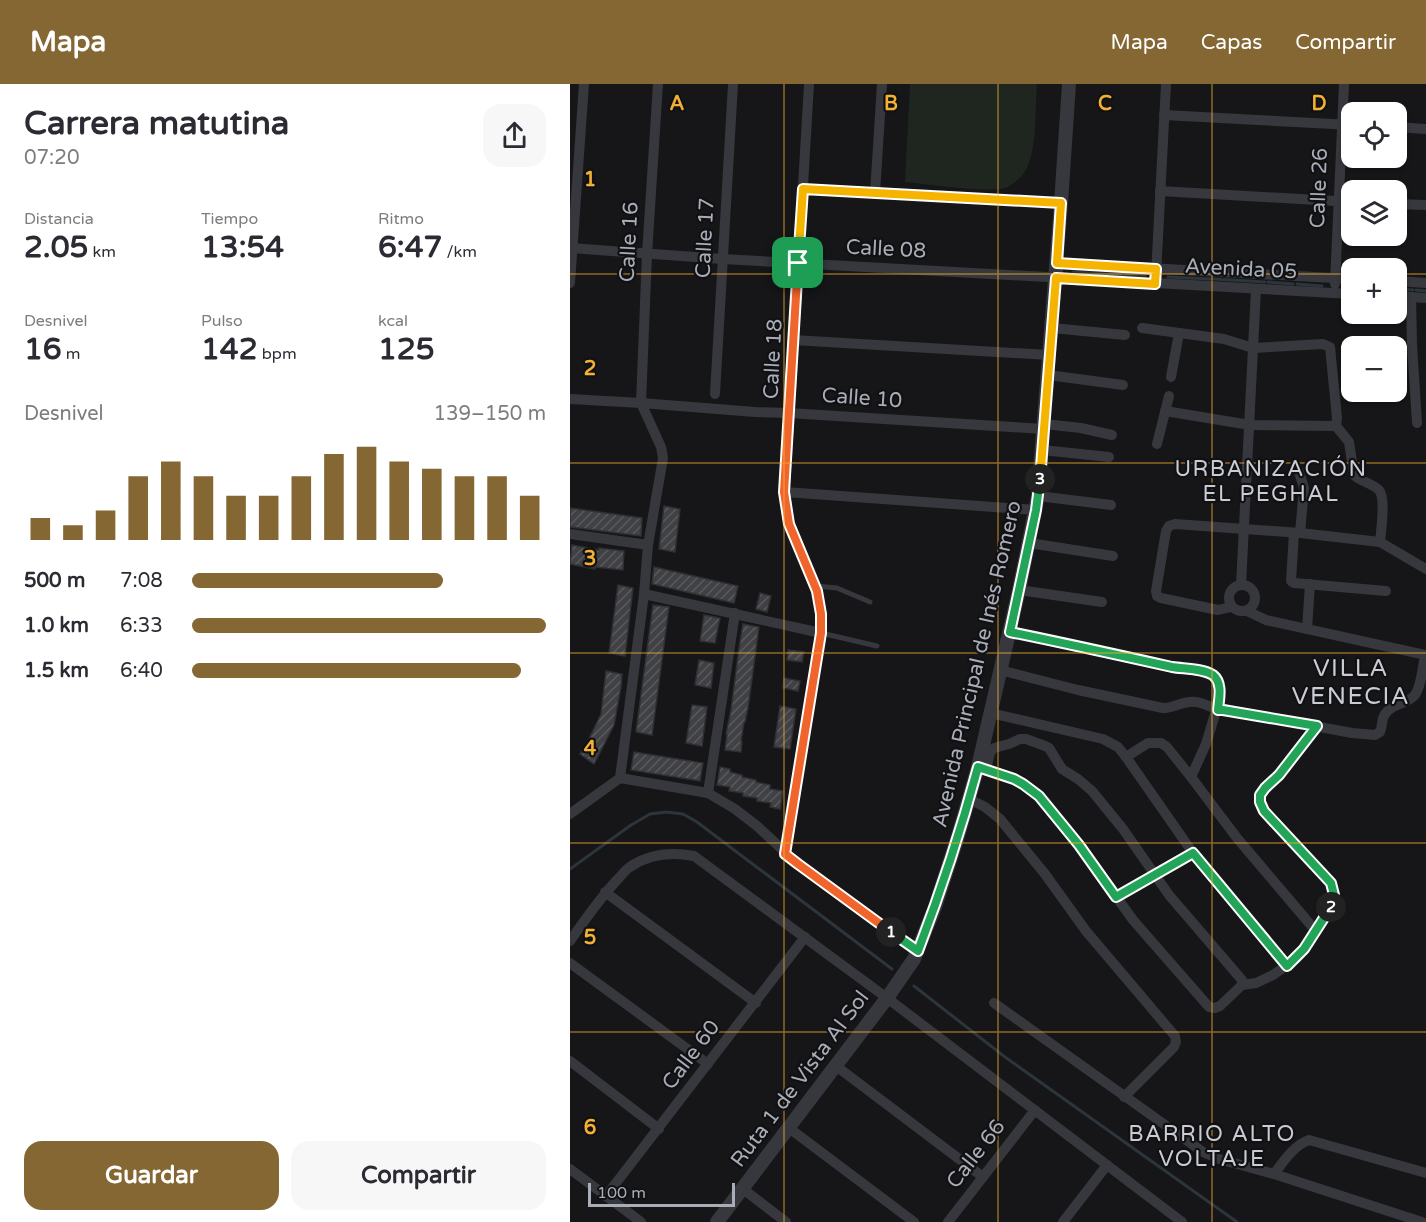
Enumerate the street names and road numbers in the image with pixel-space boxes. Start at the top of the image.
street label: Calle 26 [1305,147,1333,229]
street label: Calle 17 [690,197,720,279]
street label: Calle 16 [614,201,644,283]
street label: Calle 08 [845,234,927,264]
street label: Avenida 05 [1184,254,1298,284]
street label: Calle 18 [758,318,788,400]
street label: Calle 10 [821,383,903,413]
street label: Avenida Principal de Inés Romero [927,498,1027,830]
street label: Ruta 1 de Vista Al Sol [726,986,874,1172]
street label: Calle 60 [657,1015,725,1095]
street label: Calle 66 [941,1115,1011,1193]

